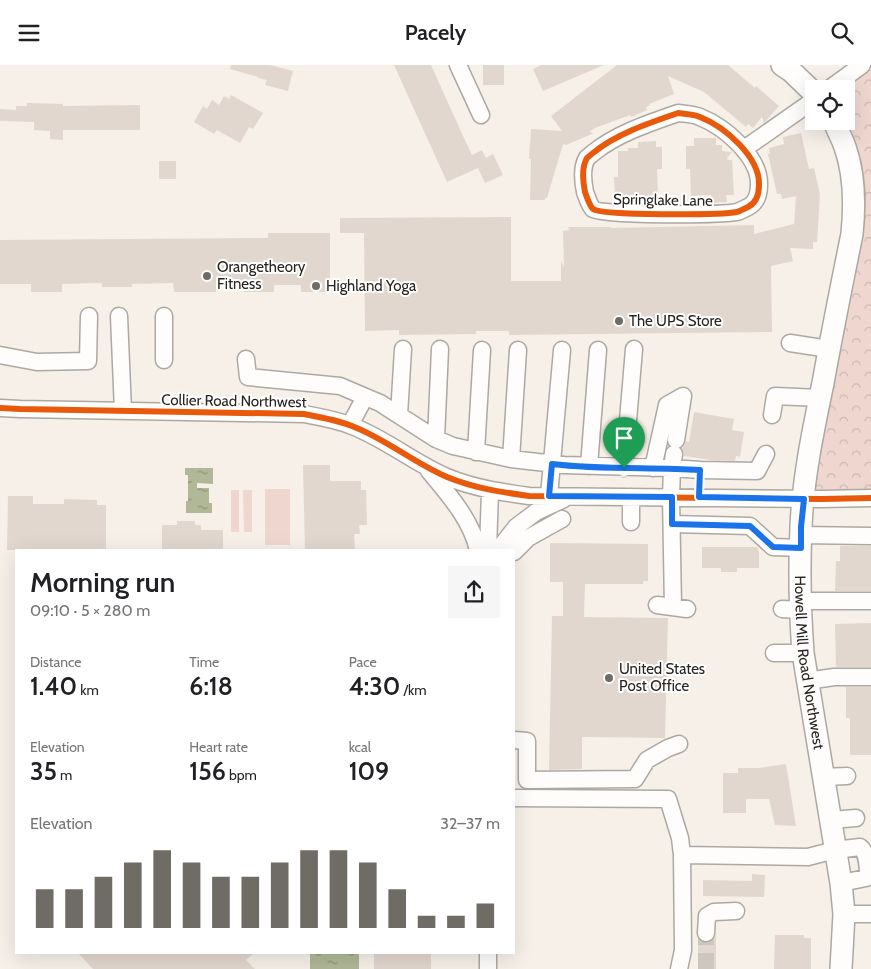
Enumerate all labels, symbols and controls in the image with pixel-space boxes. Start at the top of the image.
icon: menu [15,19,43,47]
text: Pacely [405,19,466,46]
icon: search [828,19,856,47]
map controls [805,80,855,130]
button: locate [805,80,855,130]
street label: Springlake Lane [613,190,713,210]
place label: Orangetheory Fitness [217,258,306,293]
marker: Orangetheory Fitness [201,270,213,282]
place label: Highland Yoga [326,277,417,295]
marker: Highland Yoga [310,280,322,292]
place label: The UPS Store [629,312,722,330]
marker: The UPS Store [613,315,625,327]
street label: Collier Road Northwest [161,391,307,411]
pin [603,417,645,468]
icon: arrive [610,424,638,452]
text: Morning run [30,565,175,599]
button: share [448,566,500,618]
street label: Howell Mill Road Northwest [791,575,828,751]
text: 09:10 · 5 × 280 m [30,601,150,620]
text: Distance [30,653,82,671]
text: Time [189,653,219,671]
text: Pace [349,653,377,671]
place label: United States Post Office [619,660,705,695]
text: 1.40 [30,671,77,701]
text: 6:18 [189,671,233,701]
text: 4:30 [349,671,400,701]
marker: United States Post Office [603,672,615,684]
text: km [77,681,99,699]
text: /km [400,681,427,699]
text: Elevation [30,738,85,756]
text: Heart rate [189,738,248,756]
text: kcal [349,738,371,756]
text: 35 [30,756,57,786]
text: 156 [189,756,226,786]
text: 109 [349,756,389,786]
text: m [57,766,72,784]
text: bpm [226,766,257,784]
text: Elevation [30,814,93,833]
text: 32–37 m [440,814,500,833]

